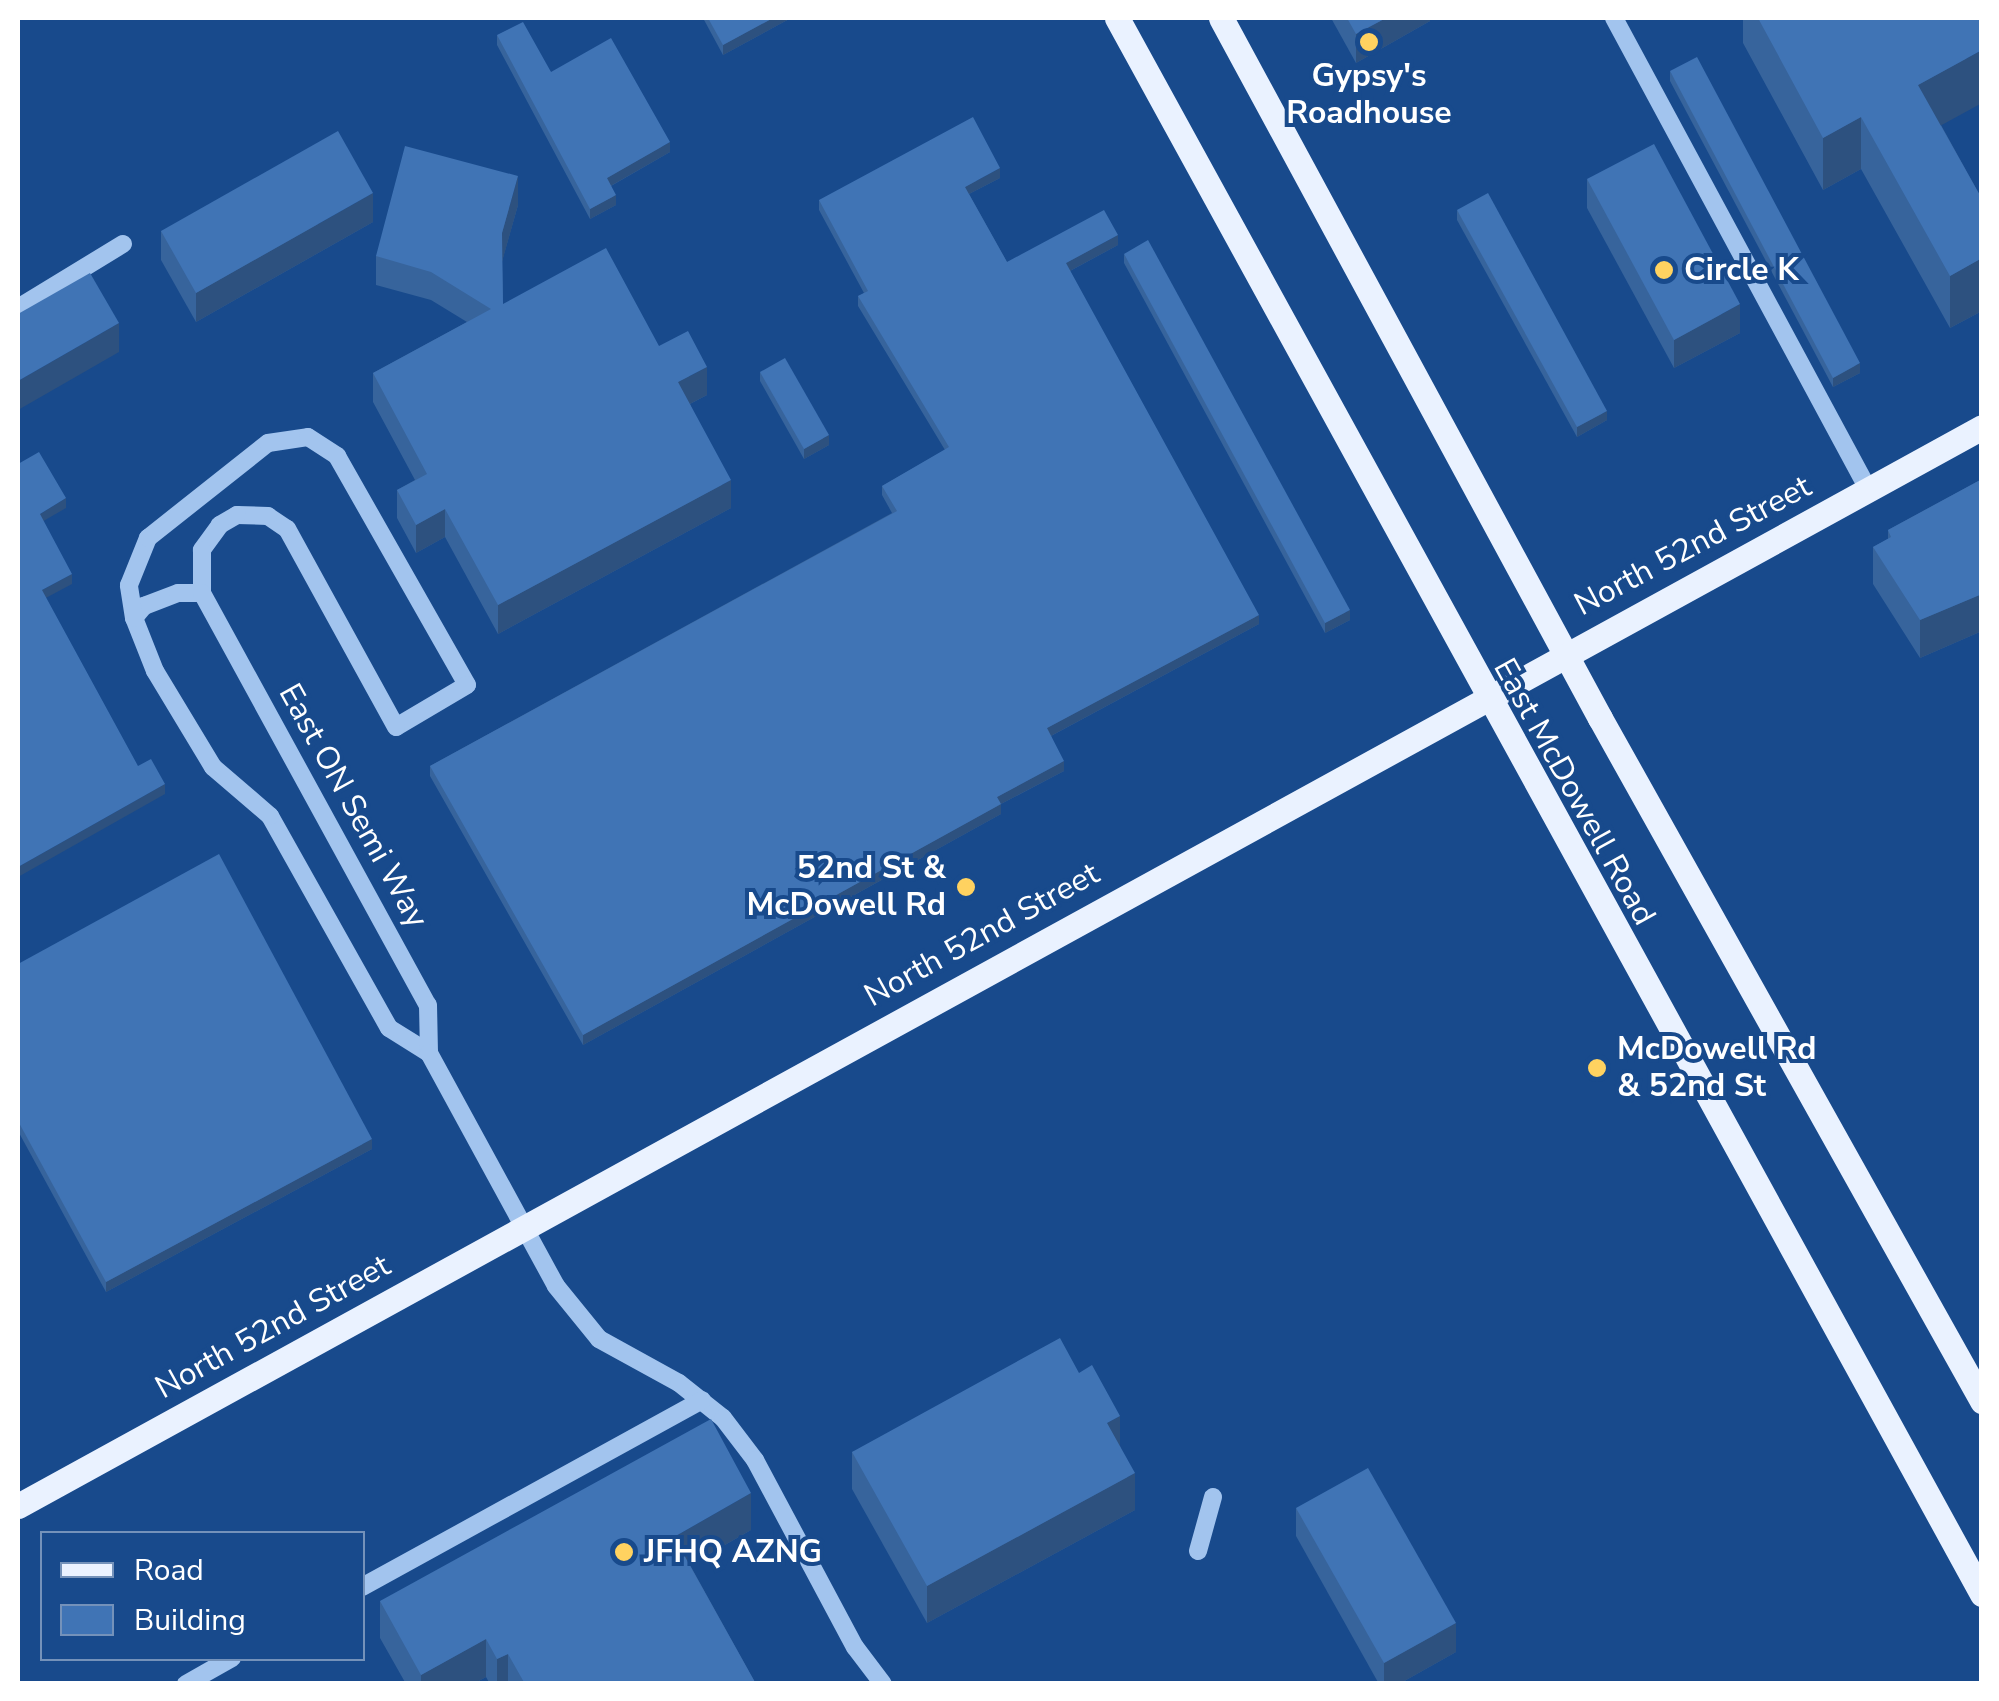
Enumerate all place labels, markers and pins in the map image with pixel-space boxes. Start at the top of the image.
marker: Gypsy's Roadhouse [1358,31,1380,53]
place label: Gypsy's Roadhouse [1286,58,1452,133]
place label: Circle K [1684,251,1799,289]
marker: Circle K [1653,259,1675,281]
place label: 52nd St & McDowell Rd [747,850,946,925]
marker: 52nd St & McDowell Rd [955,876,977,898]
place label: McDowell Rd & 52nd St [1617,1031,1816,1106]
marker: McDowell Rd & 52nd St [1586,1057,1608,1079]
place label: JFHQ AZNG [644,1533,822,1571]
marker: JFHQ AZNG [613,1541,635,1563]

